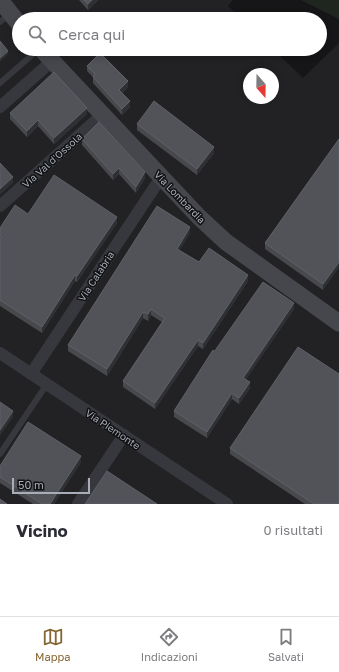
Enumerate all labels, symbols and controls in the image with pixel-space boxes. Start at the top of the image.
search box [12,12,327,56]
icon: search [26,23,48,45]
text: Cerca qui [58,25,125,43]
north arrow [243,68,279,104]
street label: Via Val d'Ossola [20,130,84,190]
street label: Via Lombardia [152,168,208,226]
street label: Via Calabria [75,249,117,303]
street label: Via Piemonte [83,406,143,452]
scale bar [12,476,90,495]
text: 50 m [18,478,44,491]
text: Vicino [16,520,68,541]
text: 0 risultati [263,522,323,538]
tab: Mappa [35,626,71,663]
tab: Indicazioni [141,626,198,663]
tab: Salvati [268,626,304,663]

